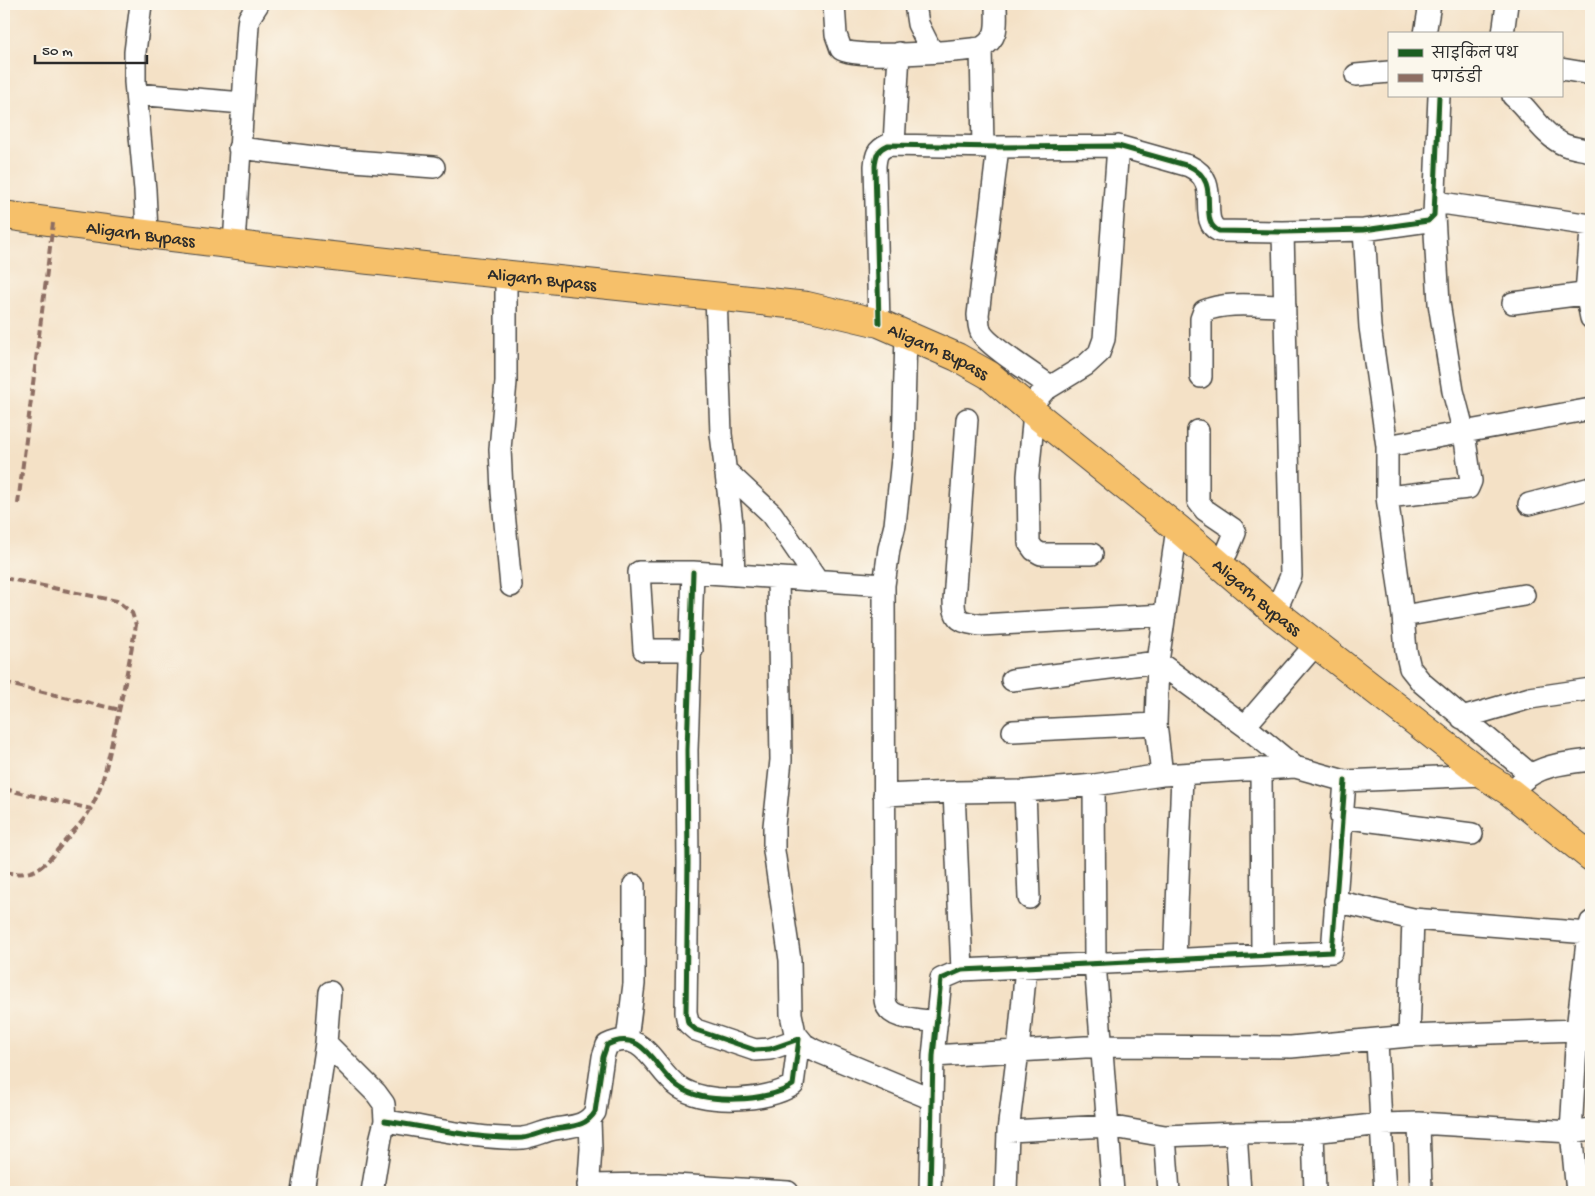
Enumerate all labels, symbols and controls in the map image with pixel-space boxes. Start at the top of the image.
scale bar [35,32,148,64]
legend [1388,32,1562,98]
text: साइकिल पथ [1431,41,1519,64]
text: 50 m [42,43,73,61]
text: पगडंडी [1431,65,1482,88]
street label: Aligarh Bypass [85,218,197,253]
street label: Aligarh Bypass [487,265,599,297]
street label: Aligarh Bypass [884,320,993,386]
street label: Aligarh Bypass [1207,555,1306,642]

